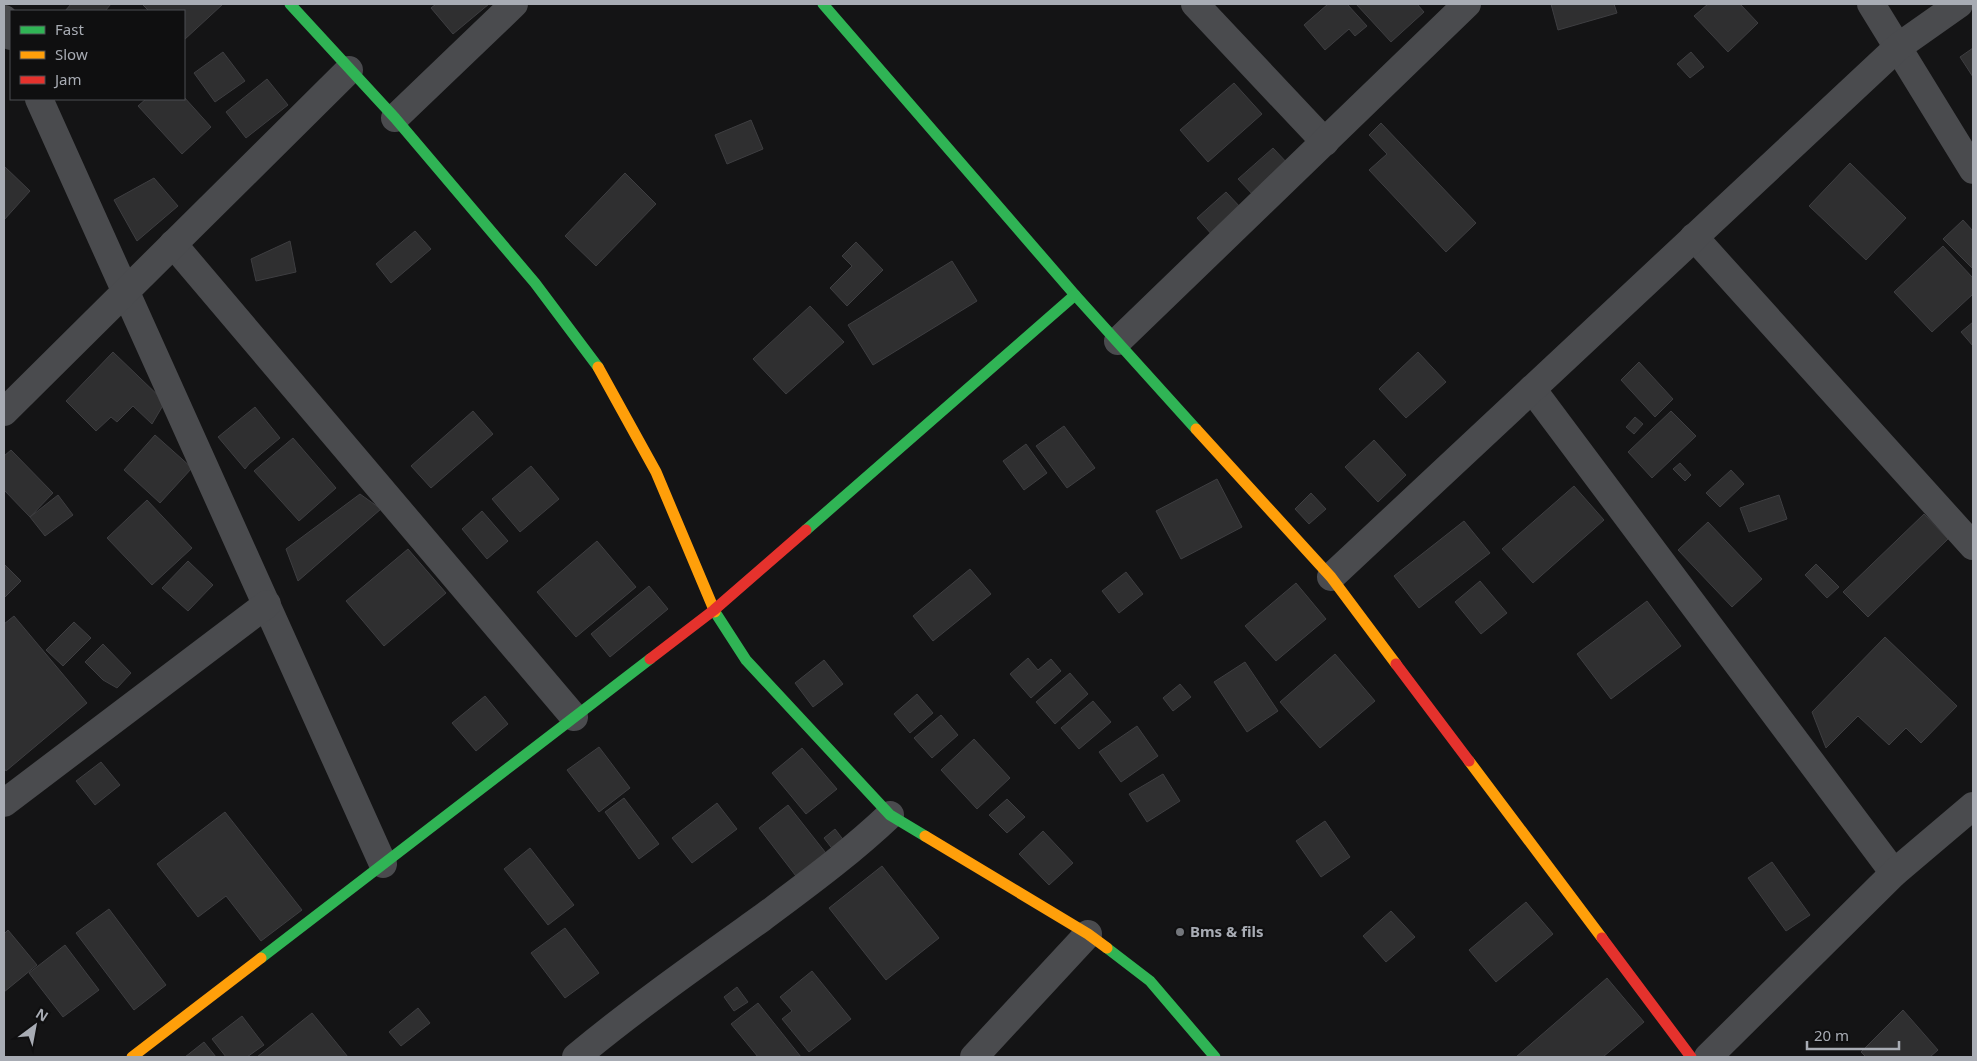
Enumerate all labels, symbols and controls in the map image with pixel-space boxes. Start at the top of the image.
legend [10,10,185,100]
text: Fast [55,19,84,39]
text: Slow [55,44,88,64]
text: Jam [53,69,82,89]
place label: Bms & fils [1190,921,1263,941]
marker: Bms & fils [1174,926,1186,938]
north arrow [10,1001,60,1051]
text: N [32,1003,52,1026]
scale bar [1807,1018,1900,1050]
text: 20 m [1814,1025,1849,1045]

